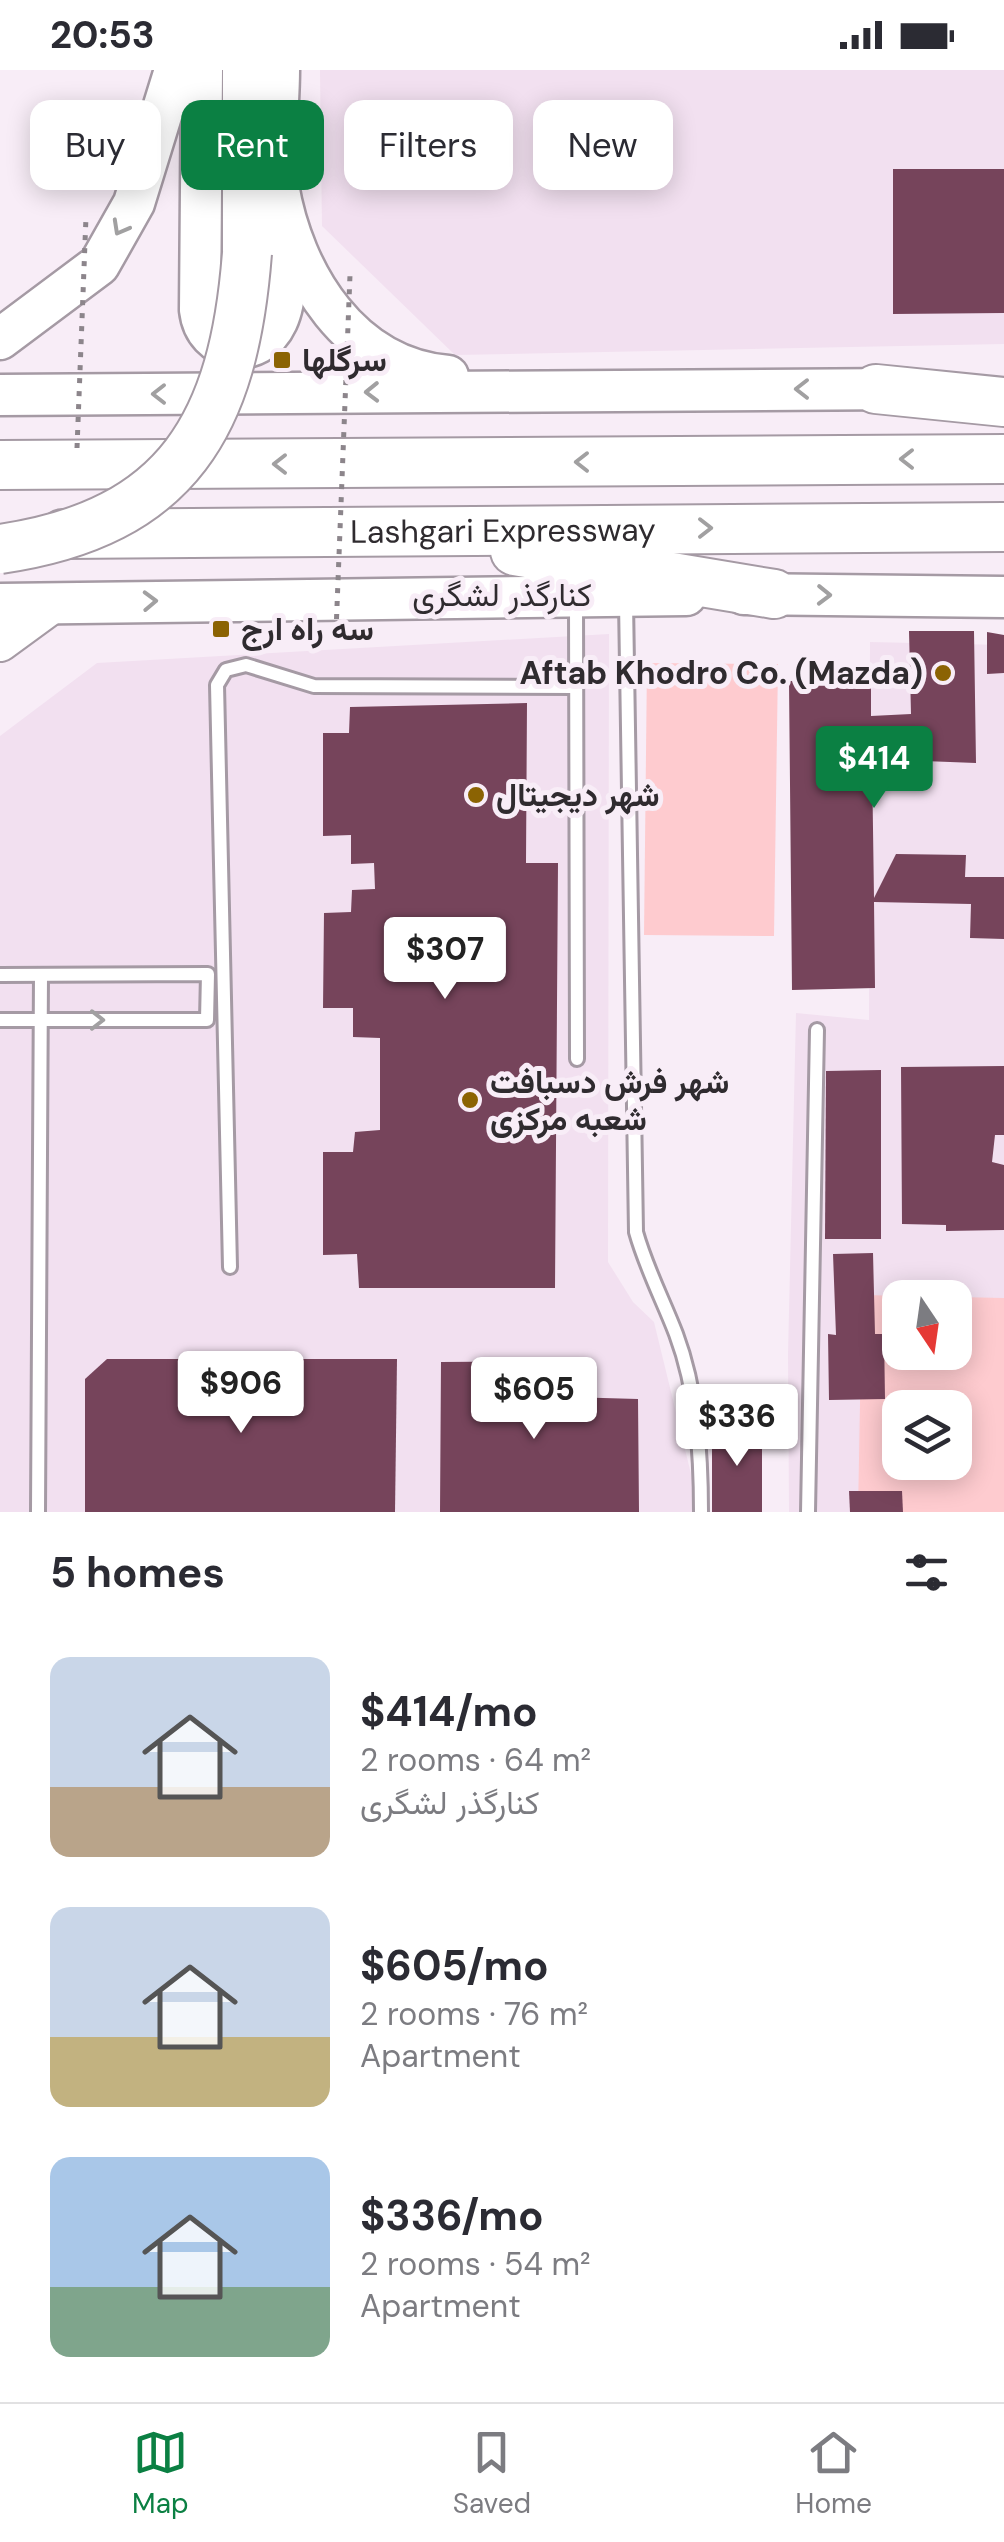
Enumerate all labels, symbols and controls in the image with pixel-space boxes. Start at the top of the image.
text: 20:53 [50,10,155,60]
chip: Buy [30,100,161,190]
chip: Rent [181,100,324,190]
chip: Filters [344,100,513,190]
chip: New [533,100,673,190]
one-way arrow [112,217,132,235]
place label: سرگلها [302,339,387,381]
marker: سرگلها [271,349,293,371]
one-way arrow [793,378,808,400]
one-way arrow [363,381,378,403]
one-way arrow [150,383,166,405]
one-way arrow [898,449,914,470]
one-way arrow [573,451,588,473]
one-way arrow [271,453,286,475]
street label: Lashgari Expressway [350,509,656,553]
one-way arrow [698,517,713,539]
street label: کنارگذر لشگری [412,574,592,616]
one-way arrow [818,584,833,606]
one-way arrow [142,591,158,612]
place label: سه راه ارج [241,608,374,651]
marker: سه راه ارج [210,618,232,640]
place label: Aftab Khodro Co. (Mazda) [519,652,923,694]
marker: Aftab Khodro Co. (Mazda) [932,662,954,684]
pin: $414 [815,726,933,811]
text: $414 [838,737,910,779]
place label: شهر دیجیتال [496,774,660,816]
marker: شهر دیجیتال [465,784,487,806]
pin: $307 [386,917,504,1002]
text: $307 [406,928,484,970]
one-way arrow [90,1009,106,1031]
place label: شهر فرش دسبافت شعبه مرکزی [490,1061,729,1140]
marker: شهر فرش دسبافت شعبه مرکزی [459,1089,481,1111]
north arrow [882,1280,972,1370]
map controls [882,1280,972,1480]
pin: $906 [182,1351,300,1436]
pin: $605 [475,1357,593,1442]
text: $906 [200,1362,282,1404]
text: $605 [493,1368,575,1410]
pin: $336 [678,1384,796,1469]
button: layers [882,1390,972,1480]
text: $336 [698,1395,776,1437]
text: 5 homes [50,1545,225,1600]
icon: filters [899,1545,954,1600]
text: $414/mo [360,1684,538,1739]
icon: home [130,1697,250,1817]
text: 2 rooms · 64 m² [360,1739,591,1781]
text: کنارگذر لشگری [360,1782,540,1824]
text: $605/mo [360,1938,549,1993]
icon: home [130,1947,250,2067]
text: 2 rooms · 76 m² [360,1993,588,2035]
text: Apartment [360,2035,521,2077]
text: $336/mo [360,2188,544,2243]
icon: home [130,2197,250,2317]
text: 2 rooms · 54 m² [360,2243,591,2285]
text: Apartment [360,2285,521,2327]
tab: Map [132,2425,188,2522]
tab: Saved [453,2425,531,2522]
tab: Home [795,2425,872,2522]

